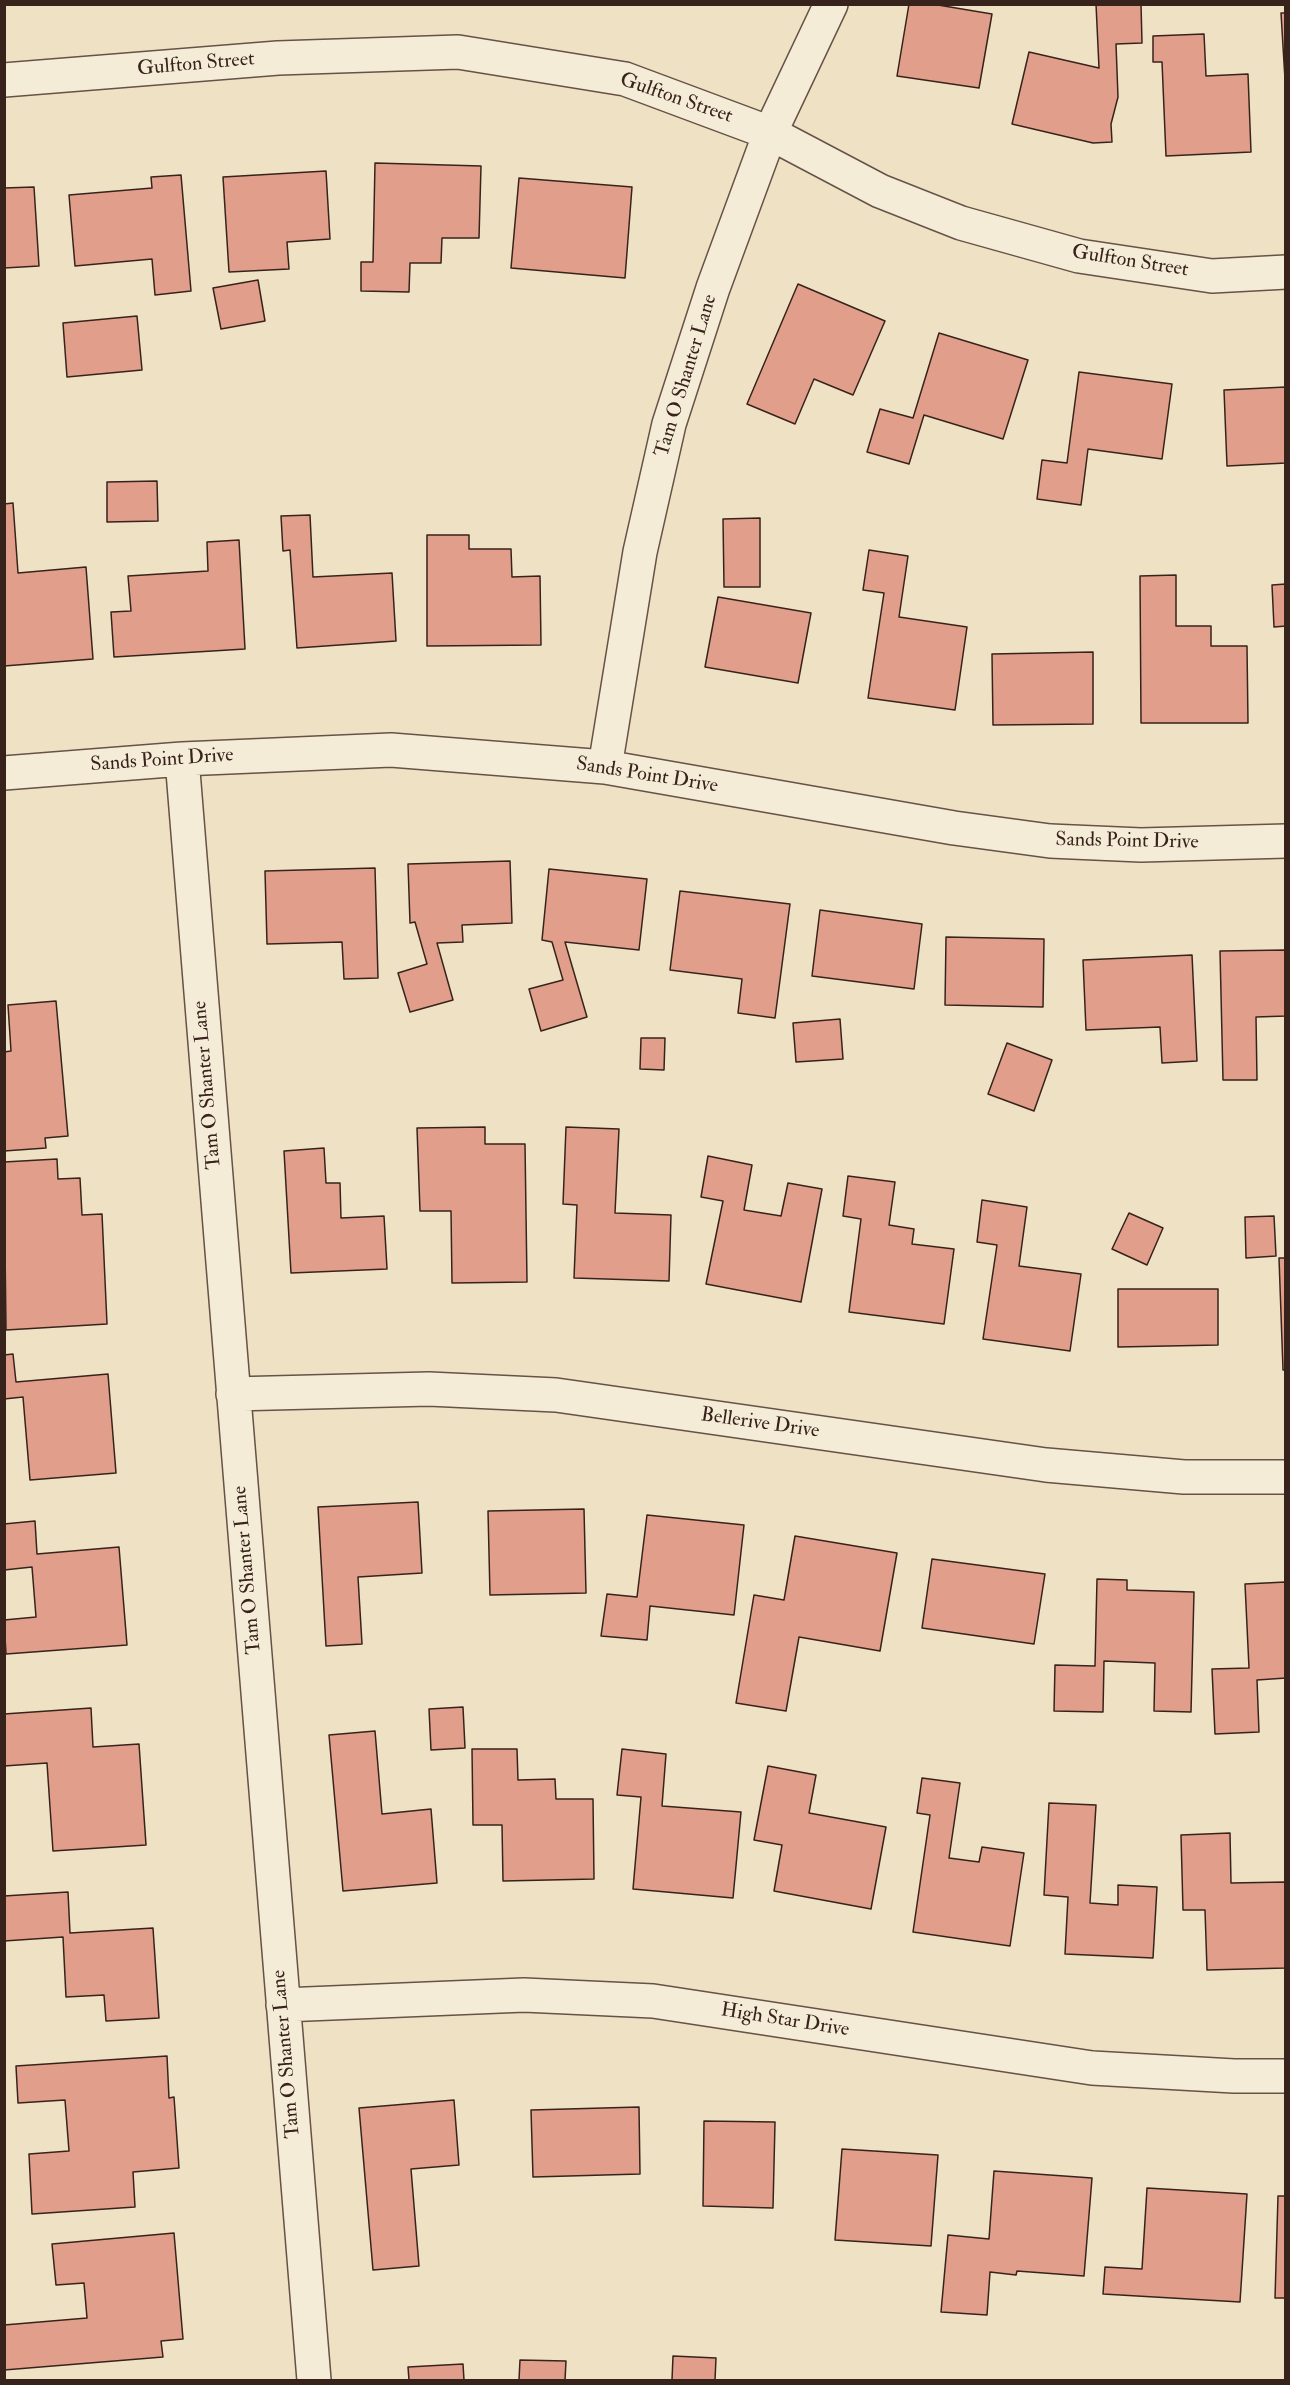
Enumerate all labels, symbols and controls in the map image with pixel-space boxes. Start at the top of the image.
street label: Gulfton Street [136,48,256,82]
street label: Gulfton Street [617,69,735,129]
street label: Gulfton Street [1070,241,1190,283]
street label: Tam O Shanter Lane [651,292,723,460]
street label: Sands Point Drive [90,744,234,778]
street label: Sands Point Drive [574,753,720,799]
street label: Sands Point Drive [1055,829,1199,855]
street label: Tam O Shanter Lane [189,1000,227,1170]
street label: Bellerive Drive [699,1404,821,1444]
street label: Tam O Shanter Lane [229,1485,267,1655]
street label: Tam O Shanter Lane [268,1969,306,2139]
street label: High Star Drive [719,1999,851,2043]

